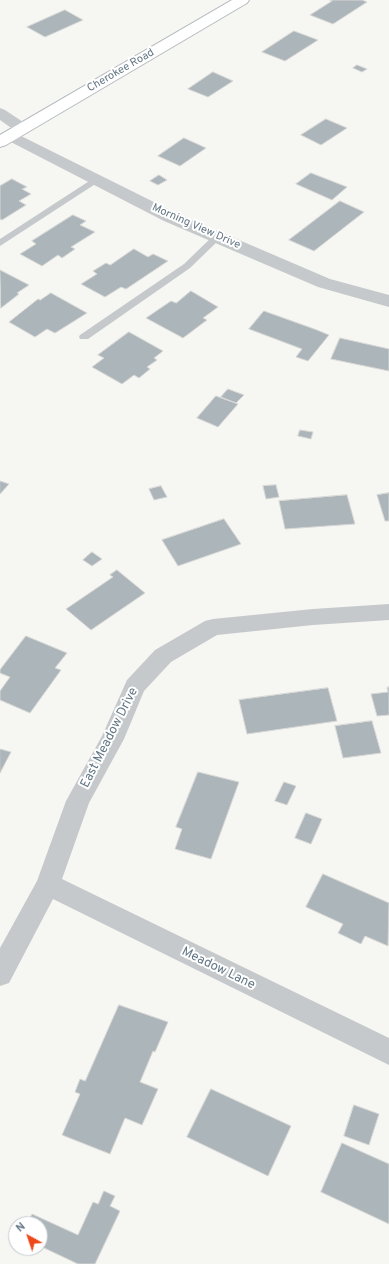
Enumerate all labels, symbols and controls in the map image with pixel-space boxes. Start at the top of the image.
street label: Cherokee Road [85,46,157,96]
street label: Morning View Drive [150,202,242,252]
street label: East Meadow Drive [78,685,142,791]
street label: Meadow Lane [179,944,257,994]
north arrow [8,1216,48,1256]
text: N [13,1220,28,1235]

